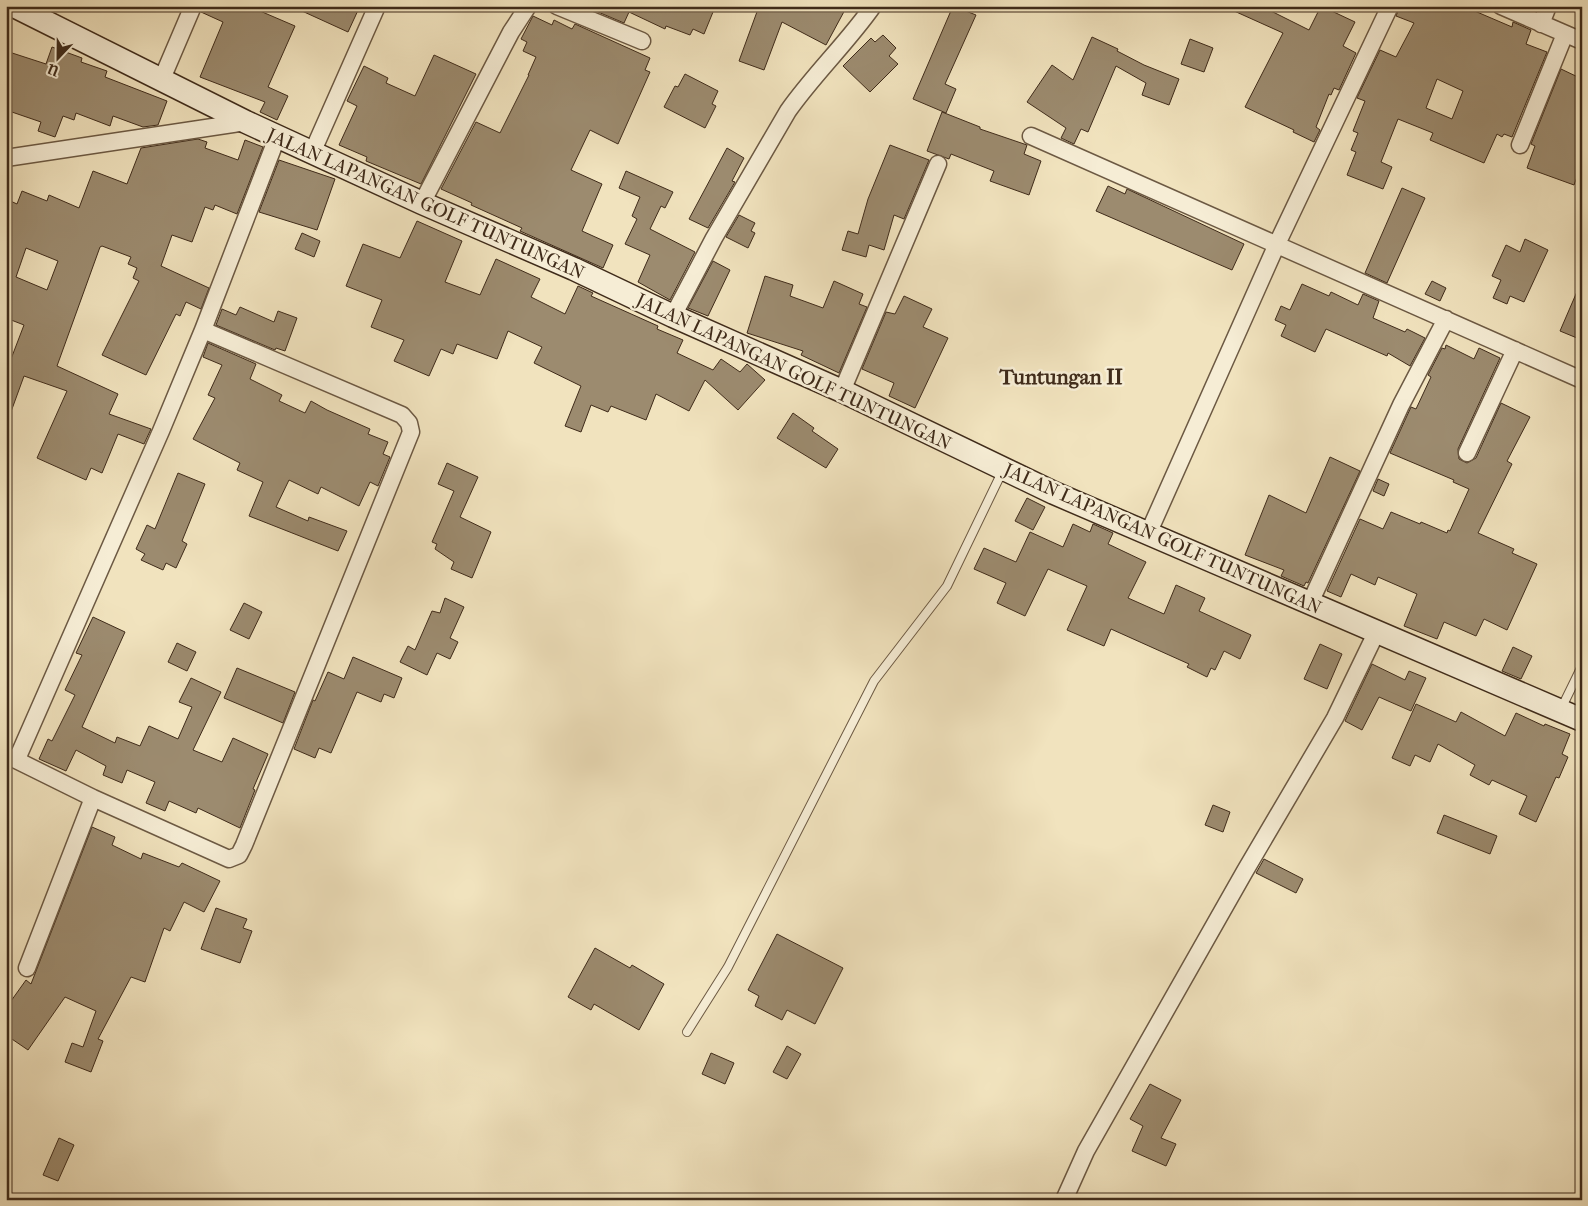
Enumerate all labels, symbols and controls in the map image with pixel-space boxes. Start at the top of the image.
north arrow [32,32,82,82]
text: U [45,60,62,80]
street label: JALAN LAPANGAN GOLF TUNTUNGAN [261,123,588,284]
street label: JALAN LAPANGAN GOLF TUNTUNGAN [631,288,955,455]
district label: Tuntungan II [998,365,1123,389]
street label: JALAN LAPANGAN GOLF TUNTUNGAN [998,458,1325,619]

